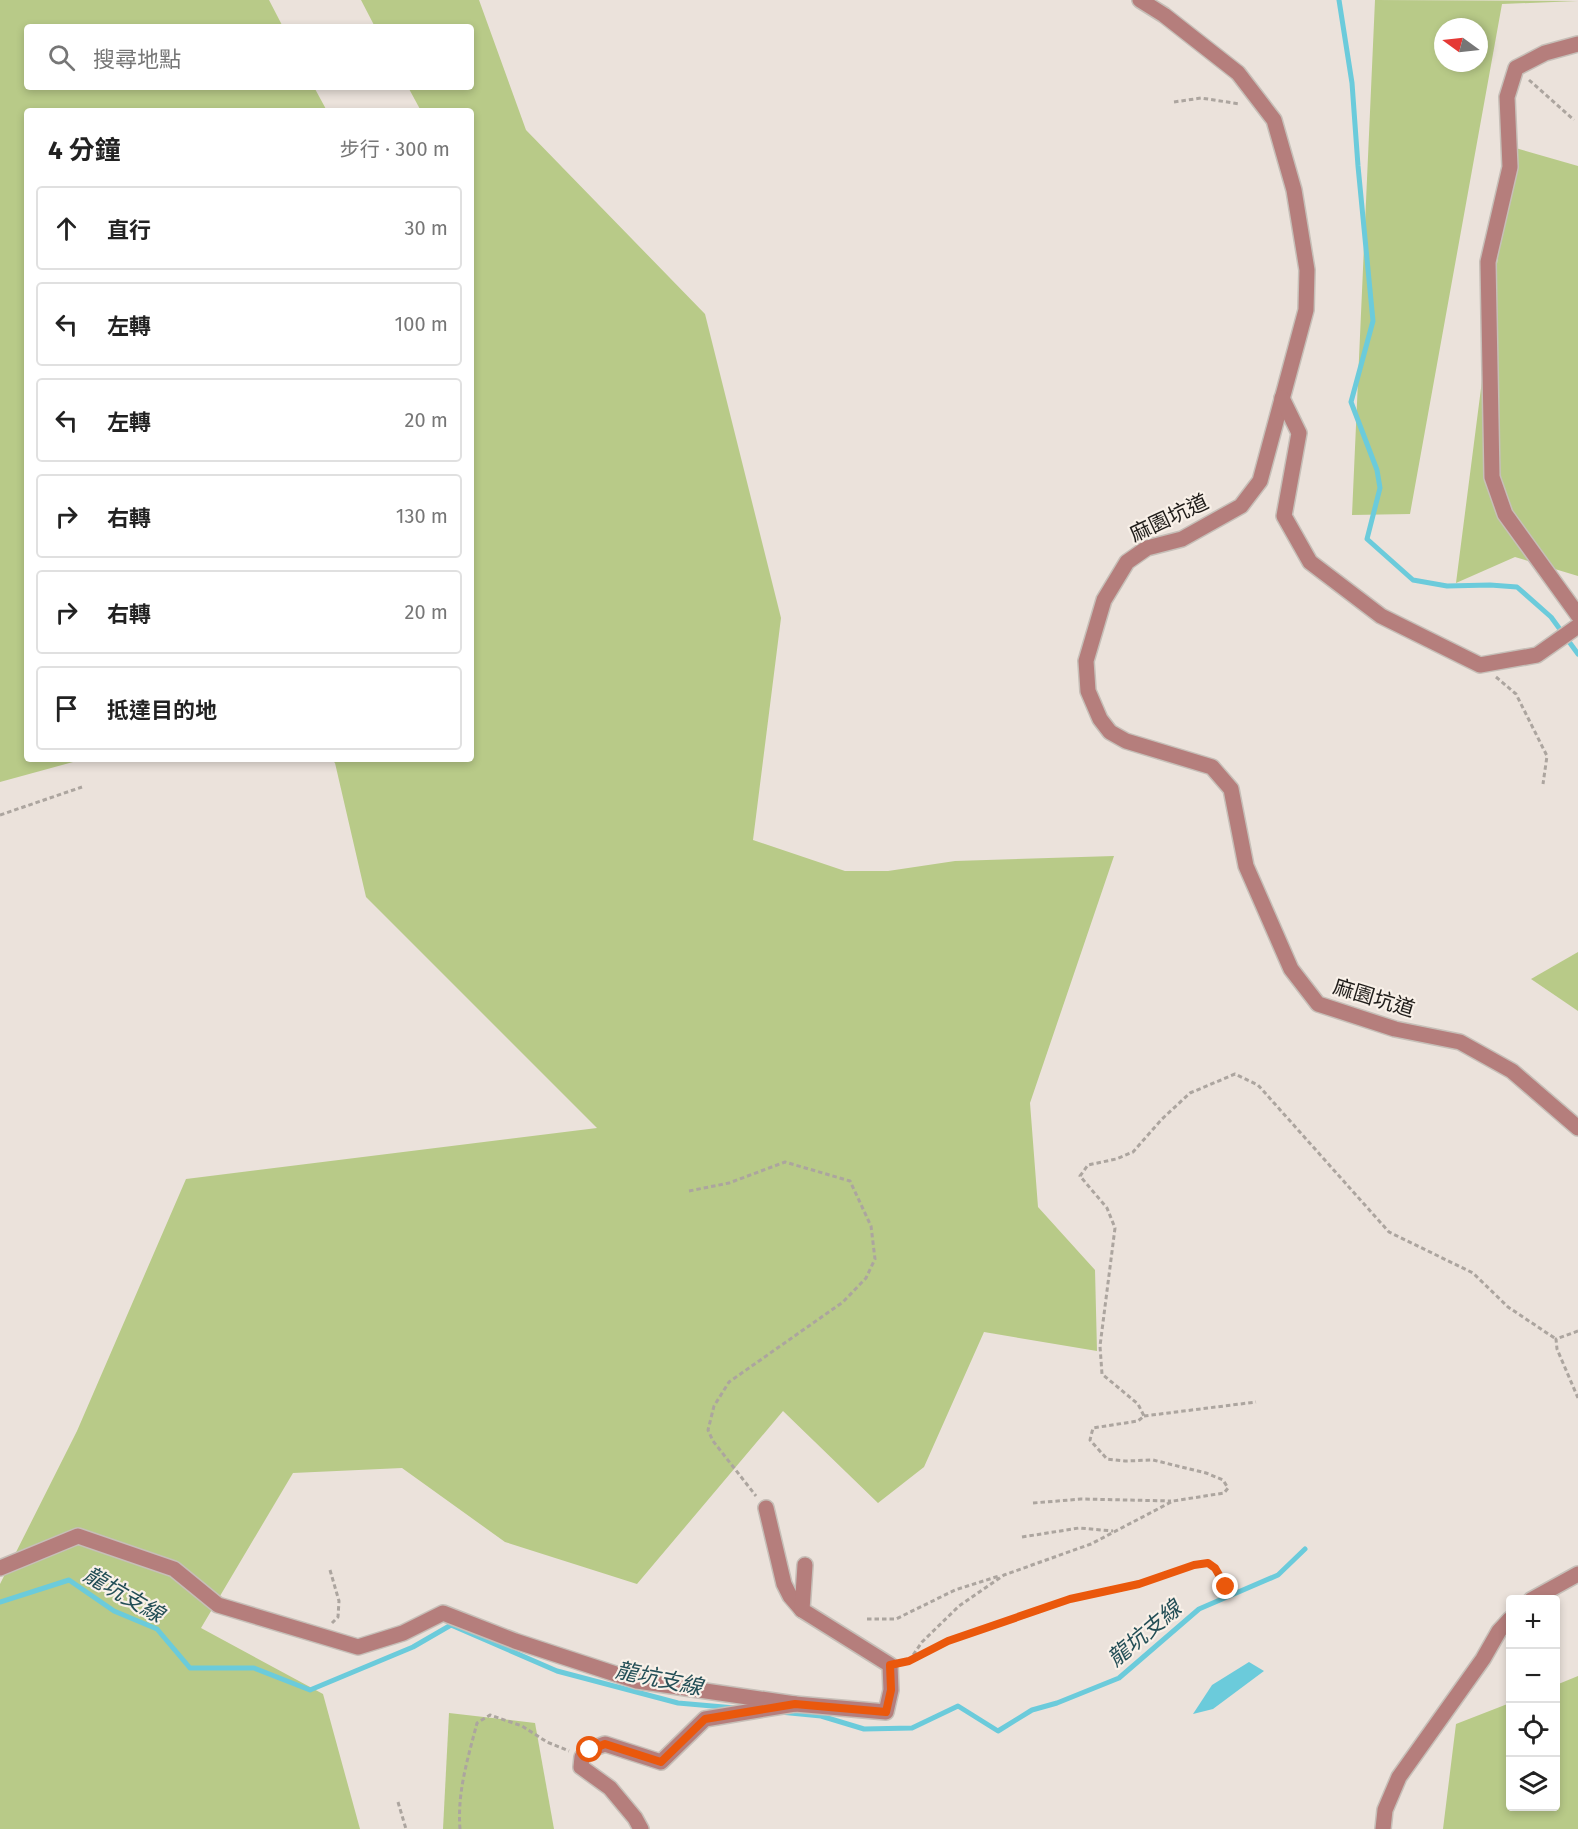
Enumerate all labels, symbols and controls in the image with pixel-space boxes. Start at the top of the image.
north arrow [1434,18,1488,72]
search box [24,24,474,90]
icon: search [45,41,78,74]
text: 搜尋地點 [93,46,181,73]
text: 4 分鐘 [48,135,121,166]
text: 步行 · 300 m [340,137,450,161]
icon: ahead [50,212,83,245]
text: 30 m [404,216,448,240]
text: 直行 [107,217,151,244]
icon: left [50,308,83,341]
text: 100 m [395,312,448,336]
text: 左轉 [107,313,151,340]
icon: left [50,404,83,437]
text: 20 m [405,408,448,432]
text: 左轉 [107,409,151,436]
street label: 麻園坑道 [1125,488,1213,548]
icon: right [50,500,83,533]
text: 130 m [396,504,448,528]
text: 右轉 [107,505,151,532]
icon: right [50,596,83,629]
text: 20 m [405,600,448,624]
text: 右轉 [107,601,151,628]
icon: arrive [50,692,83,725]
text: 抵達目的地 [107,697,217,724]
street label: 麻園坑道 [1330,973,1418,1023]
water label: 龍坑支線 [79,1561,171,1630]
route end [1212,1573,1238,1599]
water label: 龍坑支線 [1102,1593,1189,1672]
map controls [1506,1595,1560,1811]
button: + [1506,1595,1560,1649]
button: − [1506,1649,1560,1703]
water label: 龍坑支線 [613,1656,708,1701]
button: locate [1506,1703,1560,1757]
route start [576,1736,602,1762]
button: layers [1506,1757,1560,1811]

